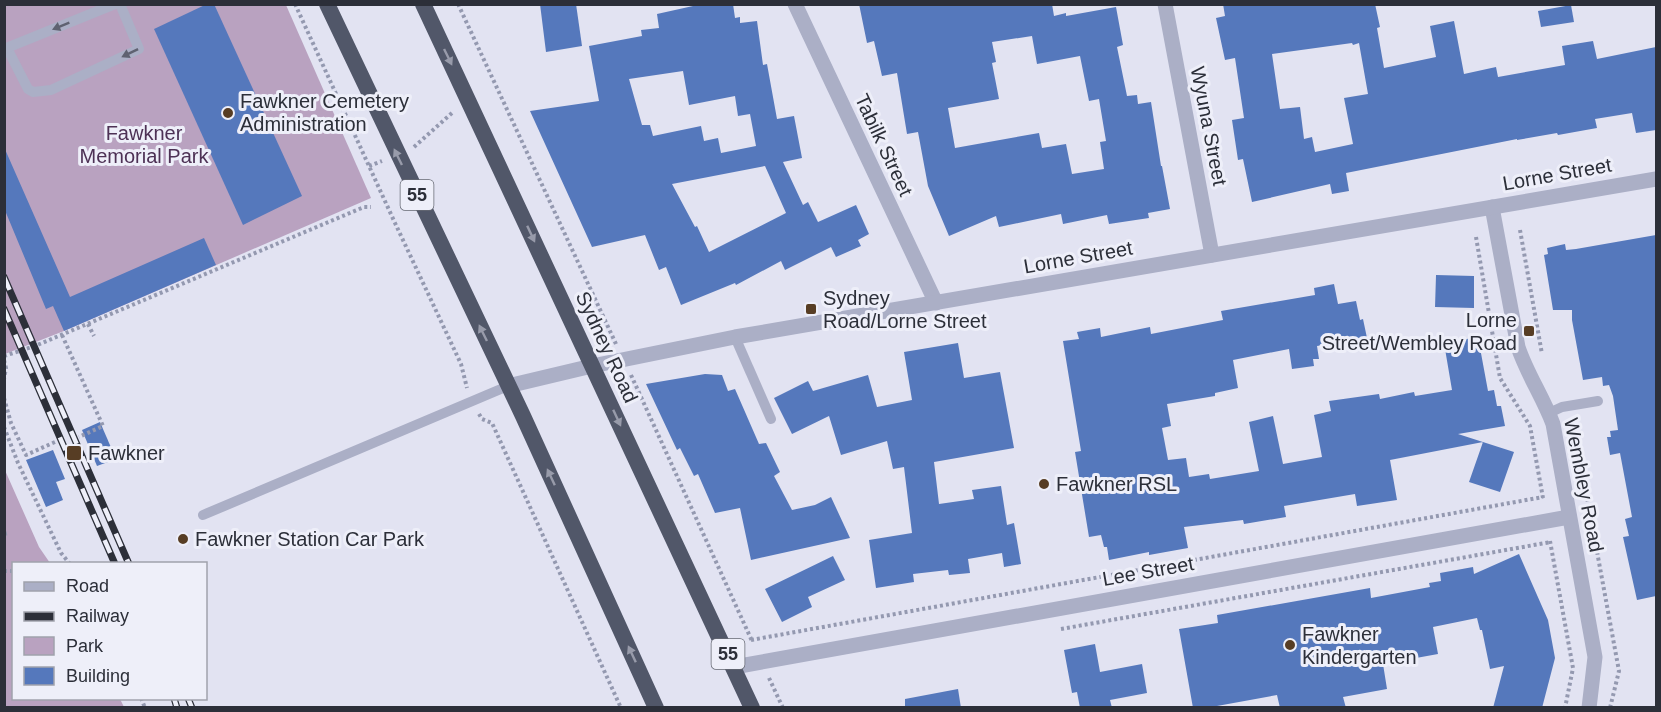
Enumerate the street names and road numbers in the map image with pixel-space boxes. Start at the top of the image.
street label: Wyuna Street [1187,65,1231,188]
street label: Tabilk Street [851,90,917,200]
street label: Lorne Street [1501,154,1614,194]
road number: 55 [400,180,434,210]
street label: Lorne Street [1022,237,1135,277]
street label: Sydney Road [572,288,642,406]
street label: Wembley Road [1560,416,1608,554]
street label: Lee Street [1101,552,1196,590]
road number: 55 [712,639,744,669]

